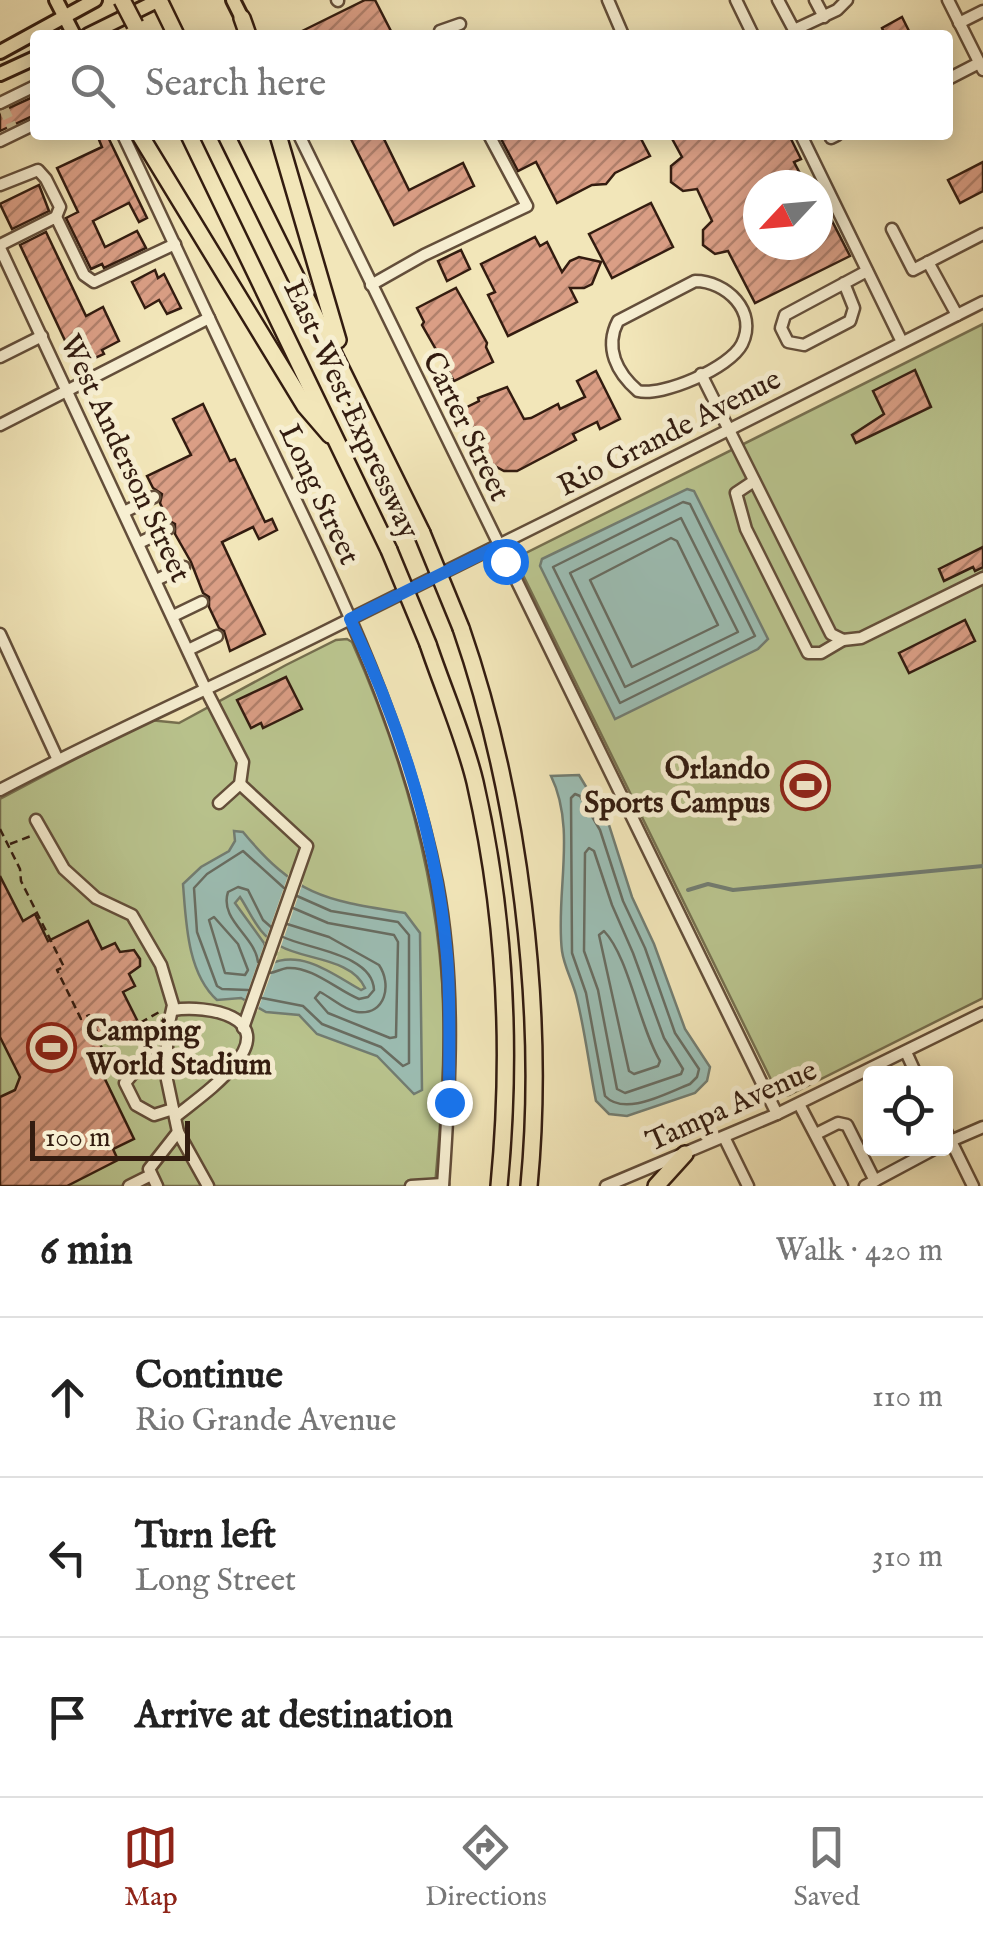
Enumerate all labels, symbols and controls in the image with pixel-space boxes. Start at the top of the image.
search box [30,30,953,140]
icon: search [65,58,120,113]
text: Search here [145,61,326,109]
north arrow [743,170,833,260]
street label: East-West Expressway [274,274,427,546]
street label: West Anderson Street [50,329,198,589]
street label: Carter Street [413,346,518,508]
street label: Rio Grande Avenue [552,361,788,506]
street label: Long Street [269,418,367,571]
route start [483,539,529,585]
place label: Orlando Sports Campus [584,751,770,823]
sports icon: Orlando Sports Campus [779,759,831,811]
place label: Camping World Stadium [85,1013,272,1085]
sports icon: Camping World Stadium [25,1021,77,1073]
street label: Tampa Avenue [640,1052,823,1161]
map controls [863,1066,953,1156]
button: locate [863,1066,953,1156]
route end [427,1080,473,1126]
scale bar [30,1116,190,1160]
text: 100 m [45,1121,111,1156]
text: 6 min [40,1225,133,1278]
text: Walk · 420 m [776,1231,943,1272]
text: Continue [135,1353,283,1401]
icon: ahead [40,1370,95,1425]
text: 110 m [872,1377,943,1418]
text: Rio Grande Avenue [135,1401,396,1442]
text: Turn left [135,1513,276,1561]
icon: left [40,1530,95,1585]
text: 310 m [872,1537,943,1578]
text: Long Street [135,1561,296,1602]
icon: arrive [40,1690,95,1745]
text: Arrive at destination [135,1693,453,1741]
tab: Map [123,1820,178,1915]
tab: Directions [425,1820,547,1915]
tab: Saved [793,1820,860,1915]

